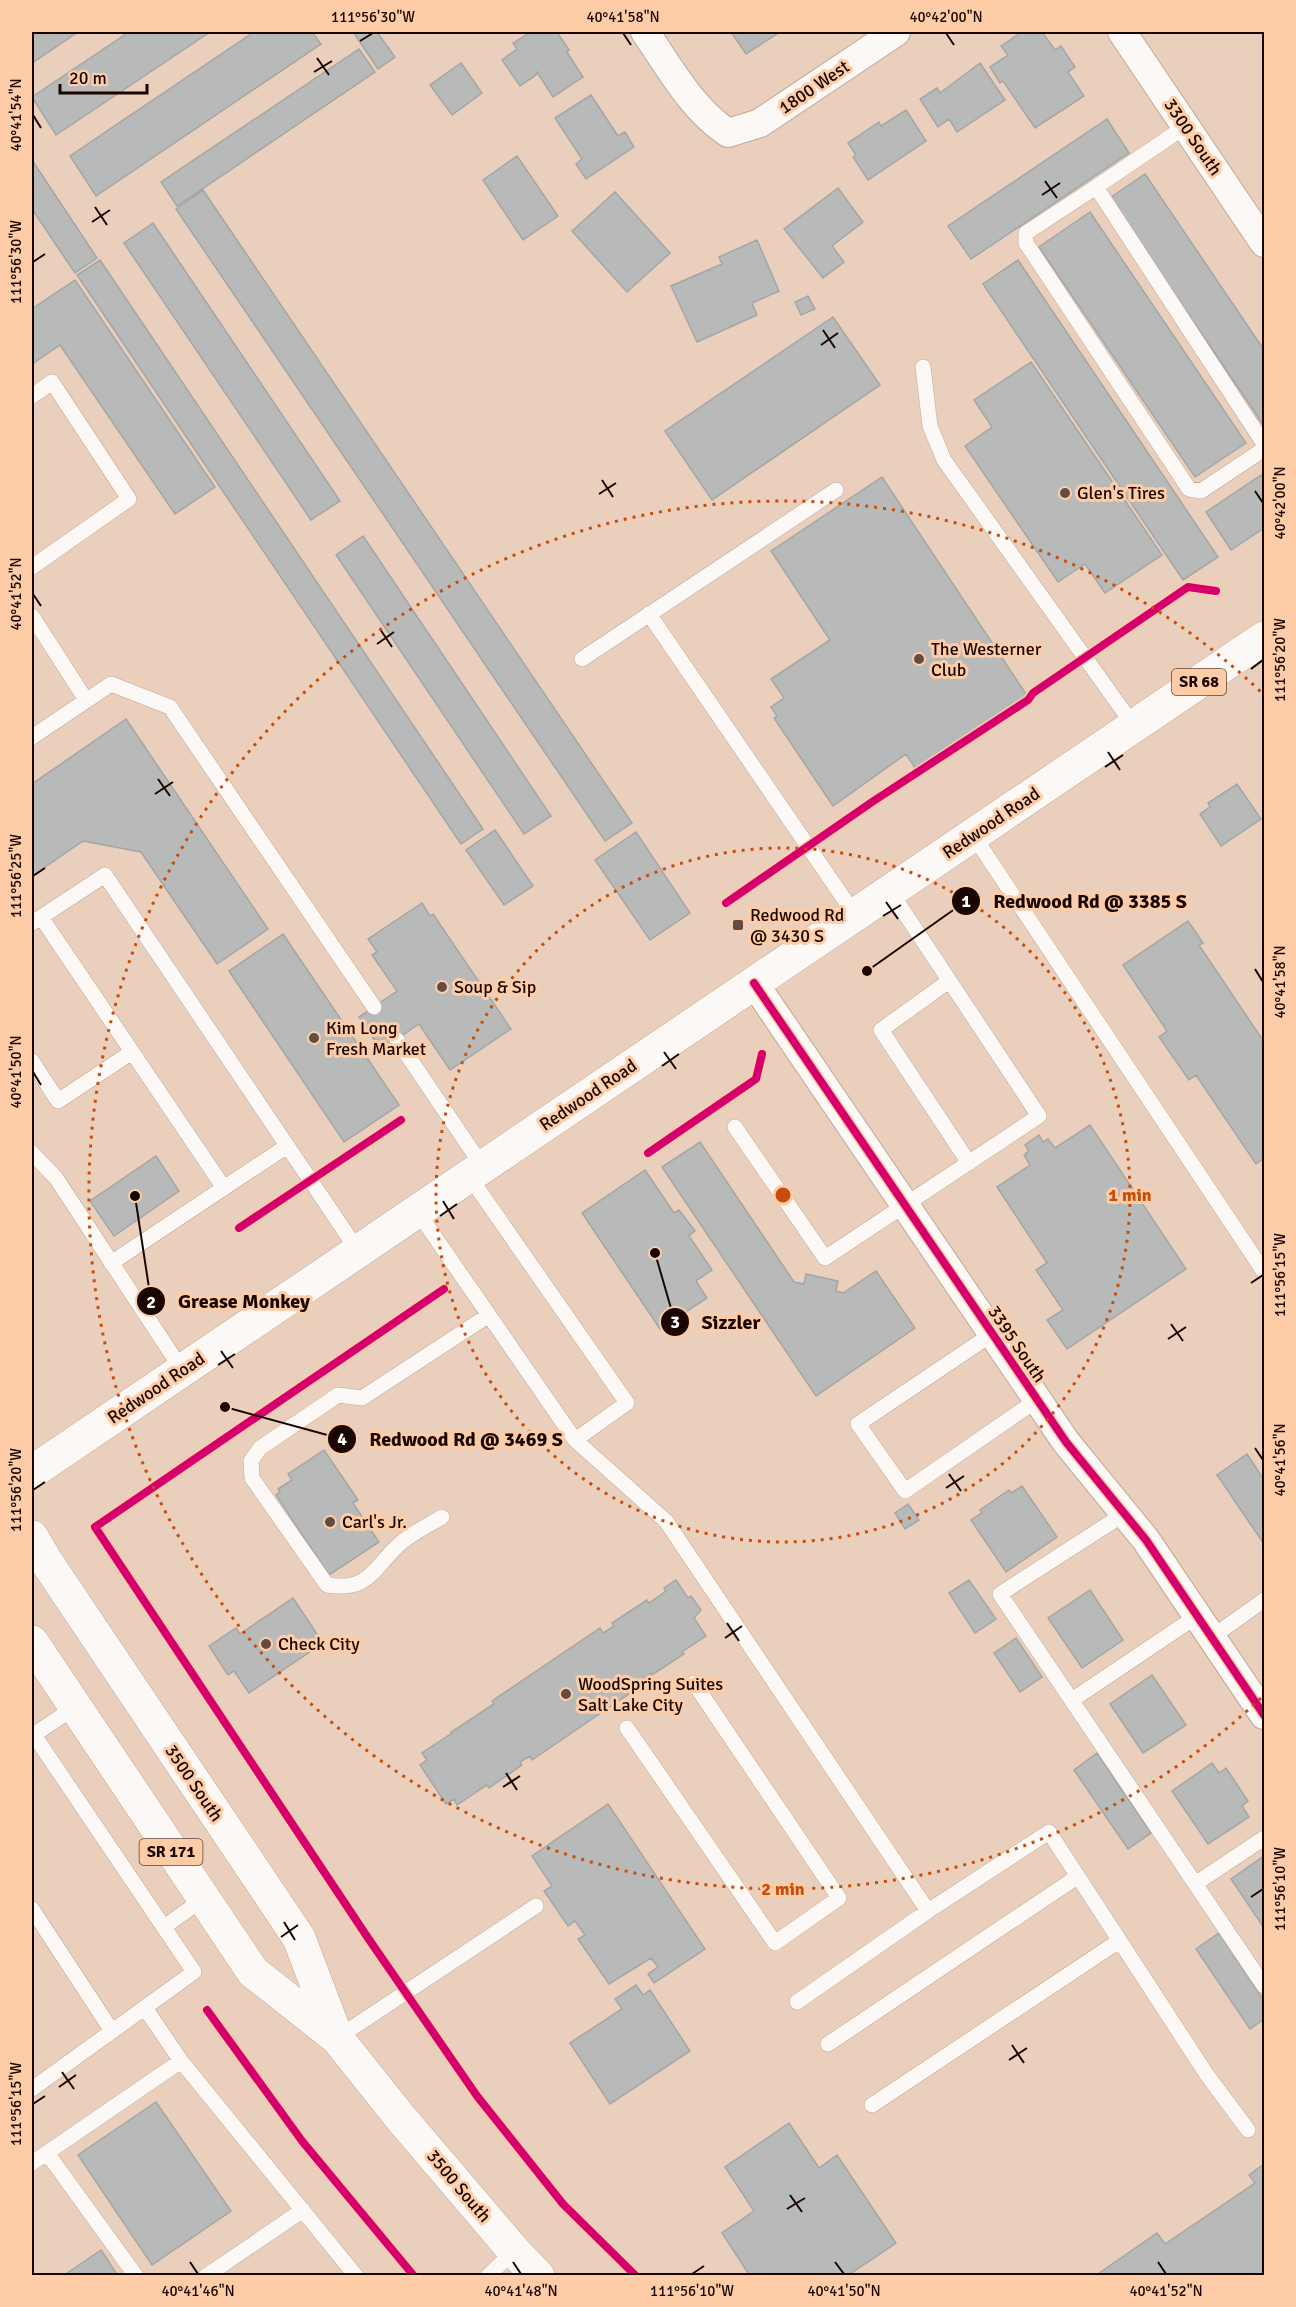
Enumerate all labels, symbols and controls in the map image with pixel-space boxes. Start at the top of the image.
text: 111°56'30"W [331,8,415,26]
text: 40°41'58"N [586,8,660,26]
text: 40°42'00"N [909,8,983,26]
street label: 1800 West [774,55,854,119]
scale bar [60,57,147,95]
text: 20 m [69,67,107,89]
text: 40°41'54"N [7,78,25,152]
street label: 3300 South [1159,94,1227,180]
text: 111°56'30"W [7,220,25,304]
text: 40°42'00"N [1271,466,1289,540]
place label: Glen's Tires [1077,482,1165,504]
marker: Glen's Tires [1058,486,1072,500]
text: 40°41'52"N [7,557,25,631]
text: 111°56'20"W [1271,618,1289,702]
place label: The Westerner Club [931,638,1042,681]
marker: The Westerner Club [912,652,926,666]
road number: SR 68 [1172,669,1226,695]
street label: Redwood Road [938,782,1044,864]
text: 111°56'25"W [7,834,25,918]
callout: Redwood Rd @ 3385 S [951,882,1199,920]
text: Redwood Rd @ 3385 S [993,889,1187,914]
text: 1 [961,890,971,912]
place label: Redwood Rd @ 3430 S [750,904,844,947]
marker: Redwood Rd @ 3430 S [731,918,745,932]
text: 40°41'58"N [1271,945,1289,1019]
place label: Soup & Sip [454,976,536,998]
marker: Soup & Sip [435,980,449,994]
place label: Kim Long Fresh Market [326,1017,426,1060]
marker: Kim Long Fresh Market [307,1031,321,1045]
text: 40°41'50"N [7,1035,25,1109]
street label: Redwood Road [535,1054,641,1136]
text: 1 min [1108,1184,1152,1206]
centre of rings [773,1185,793,1205]
text: 111°56'15"W [1271,1233,1289,1317]
callout: Grease Monkey [136,1282,322,1320]
text: Grease Monkey [178,1289,310,1314]
text: 2 [146,1291,156,1313]
street label: 3395 South [983,1301,1051,1387]
callout: Sizzler [660,1303,773,1341]
text: Sizzler [701,1310,761,1335]
text: 3 [670,1311,680,1333]
street label: Redwood Road [103,1347,209,1429]
callout: Redwood Rd @ 3469 S [327,1420,575,1458]
text: 40°41'56"N [1271,1423,1289,1497]
text: Redwood Rd @ 3469 S [369,1427,563,1452]
text: 4 [337,1428,347,1450]
text: 111°56'20"W [7,1448,25,1532]
place label: Carl's Jr. [342,1511,407,1533]
marker: Carl's Jr. [323,1515,337,1529]
place label: Check City [278,1633,360,1655]
marker: Check City [259,1637,273,1651]
place label: WoodSpring Suites Salt Lake City [578,1673,723,1716]
marker: WoodSpring Suites Salt Lake City [559,1687,573,1701]
street label: 3500 South [160,1740,228,1826]
road number: SR 171 [140,1839,202,1865]
text: 111°56'10"W [1271,1847,1289,1931]
text: 2 min [761,1878,805,1900]
text: 111°56'15"W [7,2062,25,2146]
street label: 3500 South [422,2145,496,2227]
text: 40°41'46"N [161,2282,235,2300]
text: 40°41'48"N [484,2282,558,2300]
text: 111°56'10"W [650,2282,734,2300]
text: 40°41'50"N [807,2282,881,2300]
text: 40°41'52"N [1129,2282,1203,2300]

